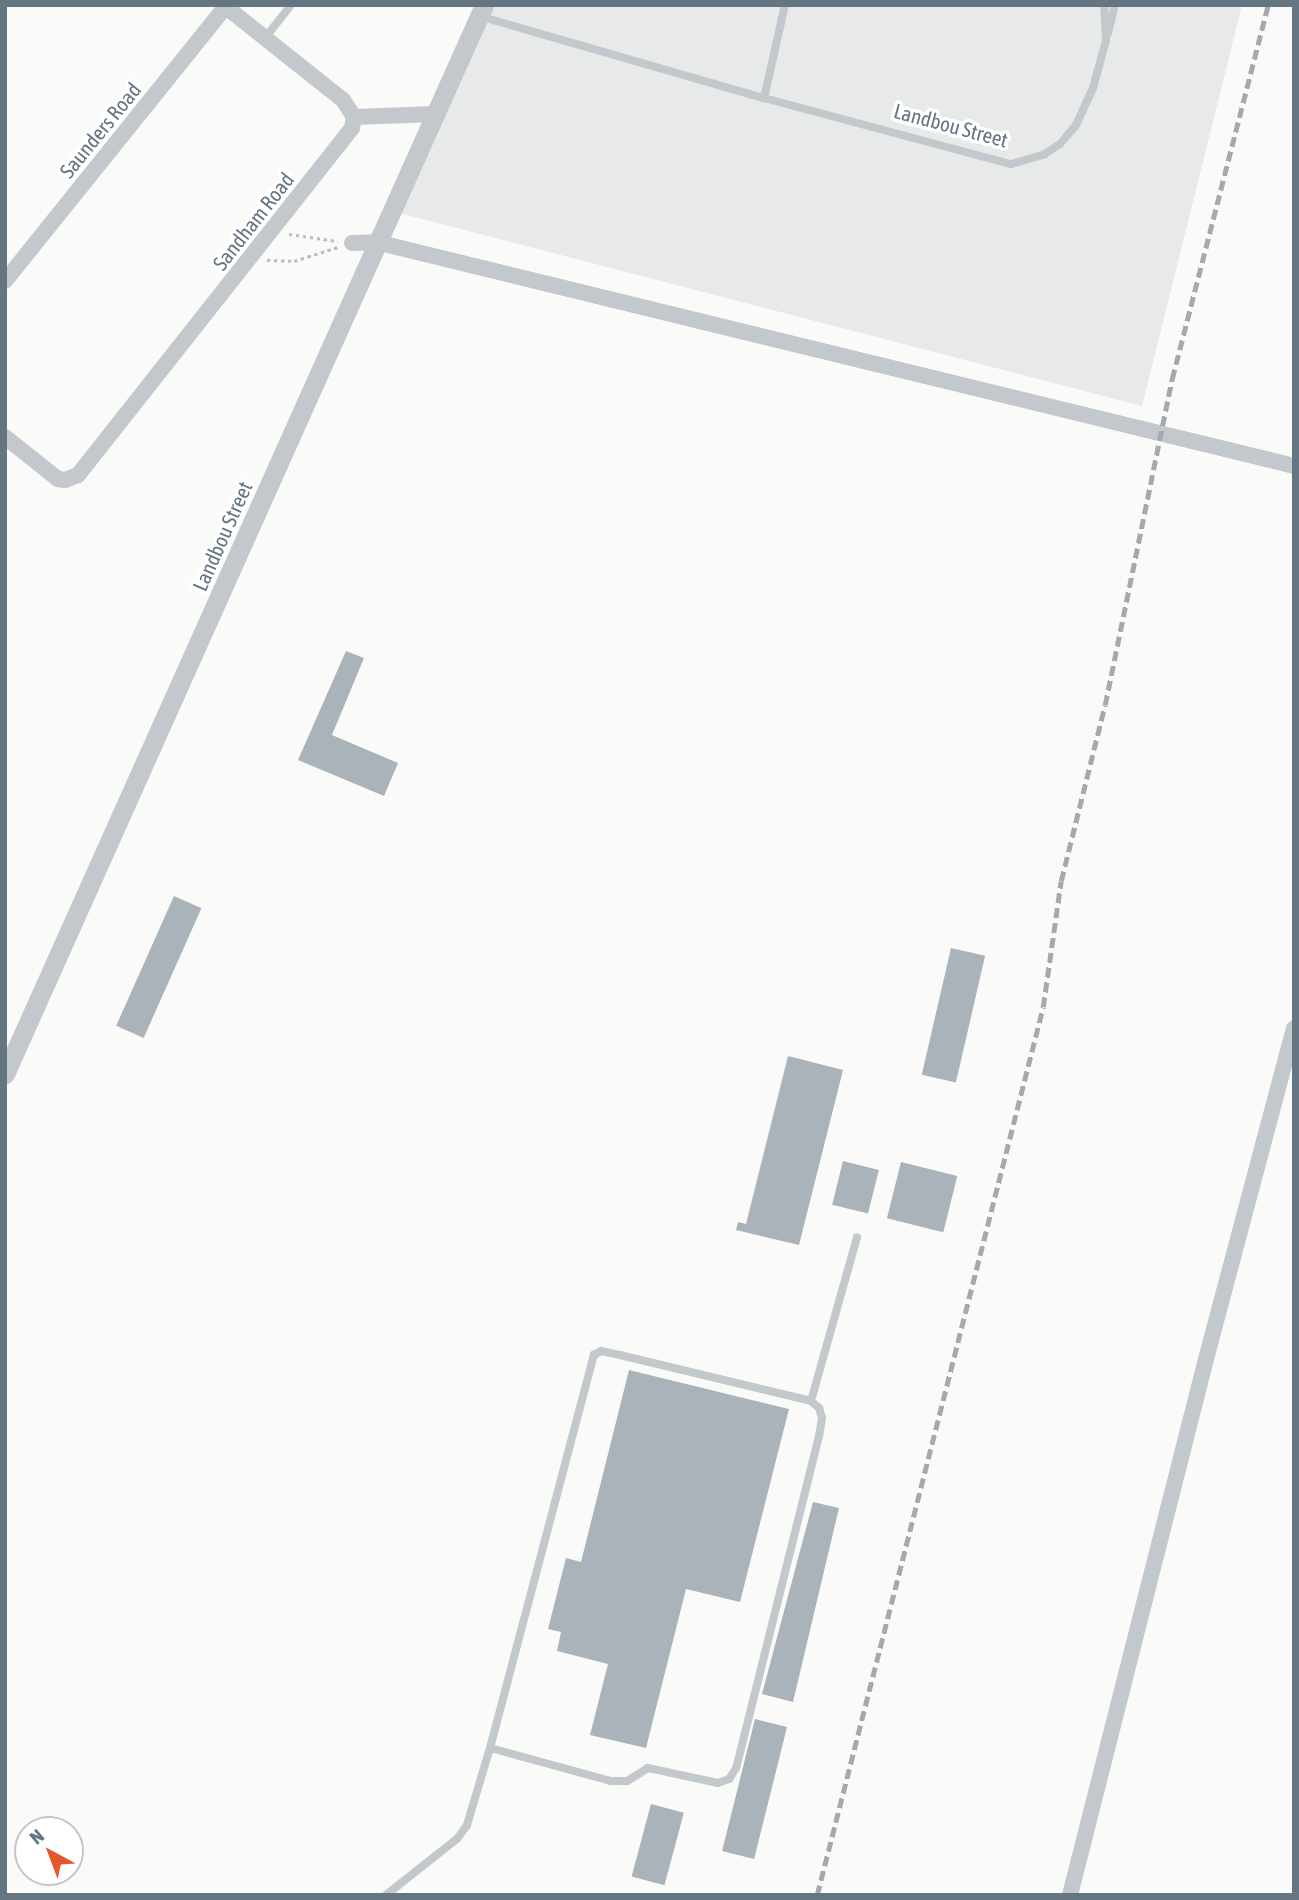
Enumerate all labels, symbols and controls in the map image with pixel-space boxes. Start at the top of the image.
street label: Saunders Road [54,77,146,183]
street label: Landbou Street [891,98,1011,152]
street label: Sandham Road [207,167,299,275]
street label: Landbou Street [187,477,257,595]
north arrow [14,1816,84,1886]
text: N [25,1825,48,1849]

